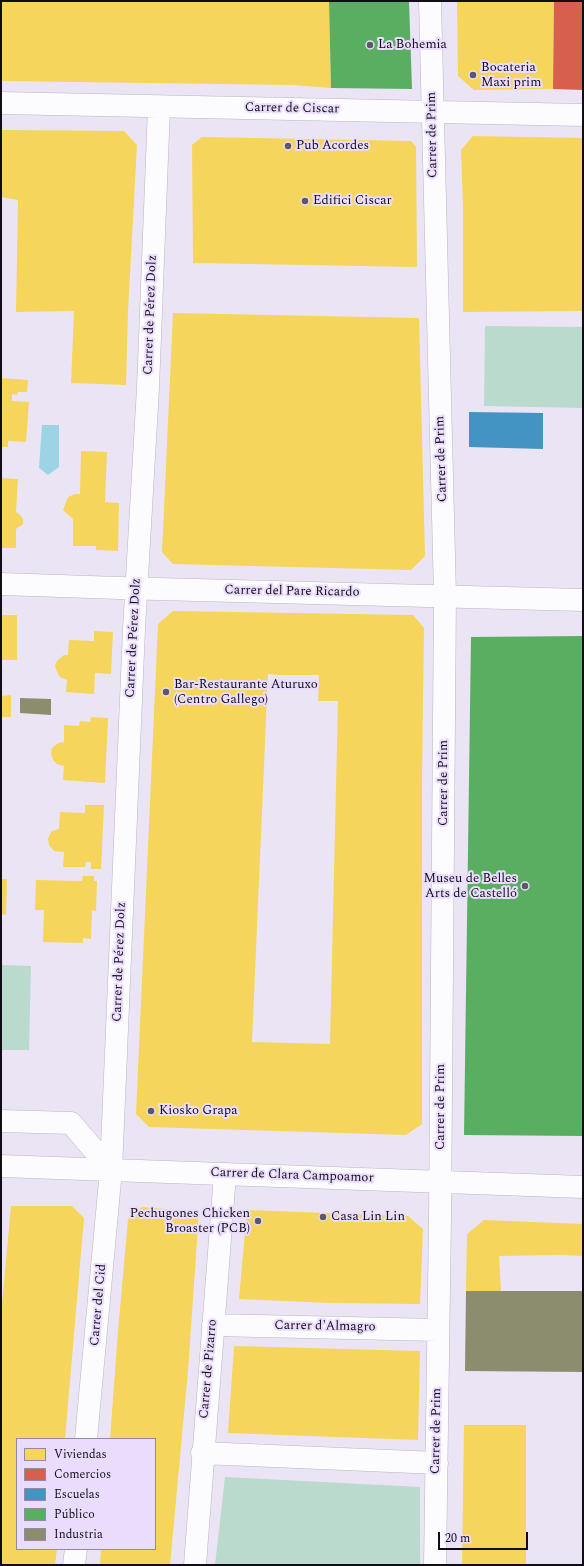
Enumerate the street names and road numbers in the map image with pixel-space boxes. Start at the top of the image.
street label: Carrer de Prim [424,92,442,178]
street label: Carrer de Ciscar [245,100,339,118]
street label: Carrer de Pérez Dolz [141,255,161,375]
street label: Carrer de Prim [433,416,451,502]
street label: Carrer de Pérez Dolz [123,578,145,698]
street label: Carrer del Pare Ricardo [224,583,360,601]
street label: Carrer de Prim [436,740,452,826]
street label: Carrer de Pérez Dolz [110,902,130,1022]
street label: Carrer de Prim [433,1064,449,1150]
street label: Carrer de Clara Campoamor [210,1165,374,1187]
street label: Carrer del Cid [88,1263,110,1347]
street label: Carrer d'Almagro [274,1318,376,1336]
street label: Carrer de Pizarro [197,1319,221,1419]
street label: Carrer de Prim [428,1388,446,1474]

